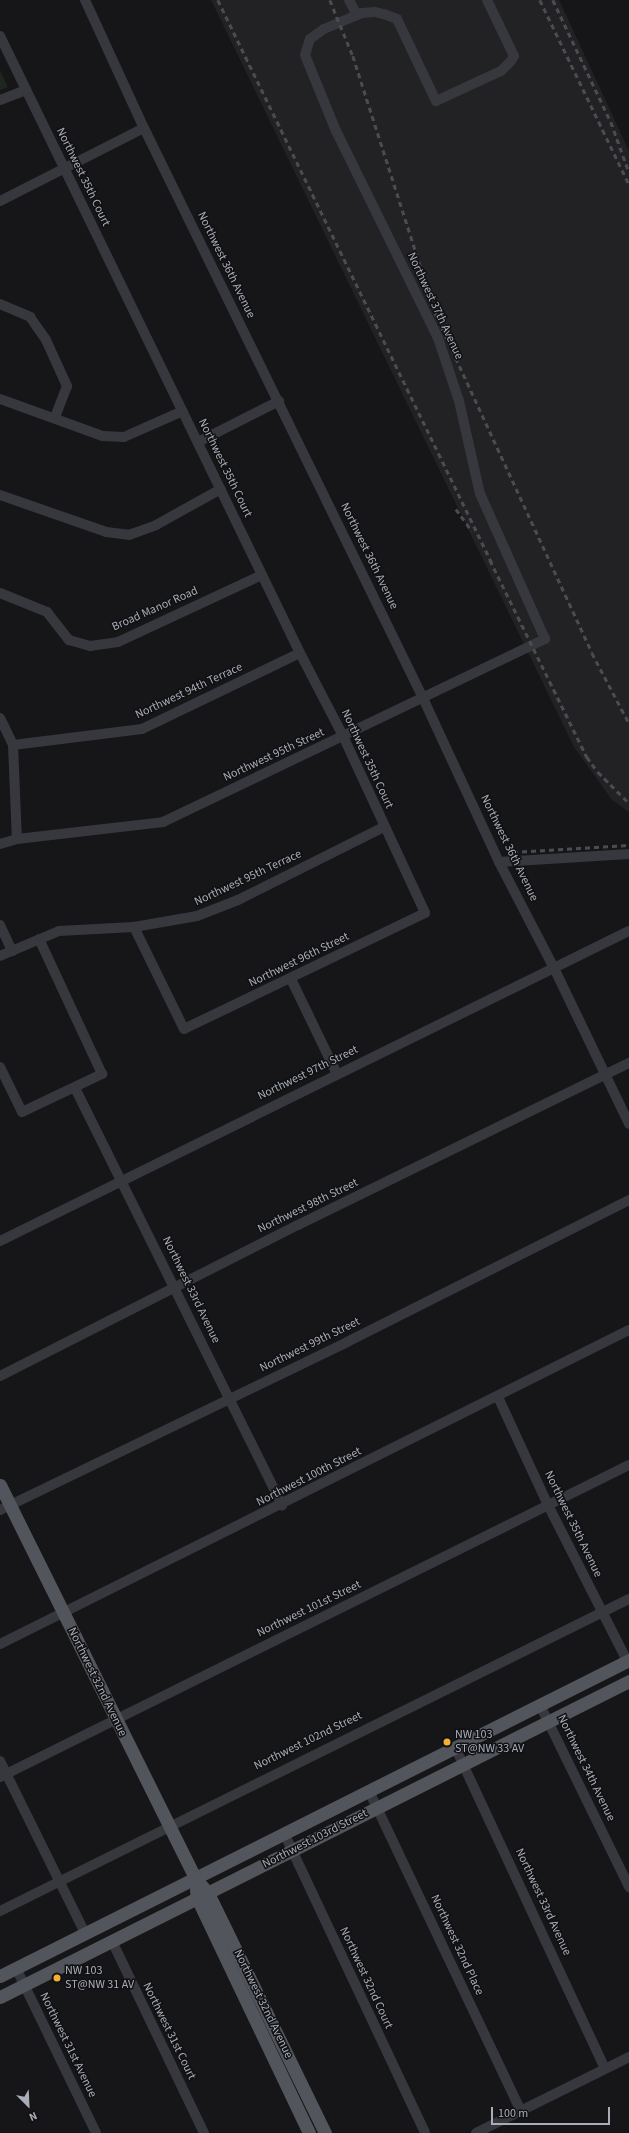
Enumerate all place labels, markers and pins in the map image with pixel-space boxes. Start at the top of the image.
place label: NW 103 ST@NW 33 AV [455,1728,524,1756]
marker: NW 103 ST@NW 33 AV [442,1737,452,1747]
place label: NW 103 ST@NW 31 AV [65,1964,134,1992]
marker: NW 103 ST@NW 31 AV [52,1973,62,1983]

